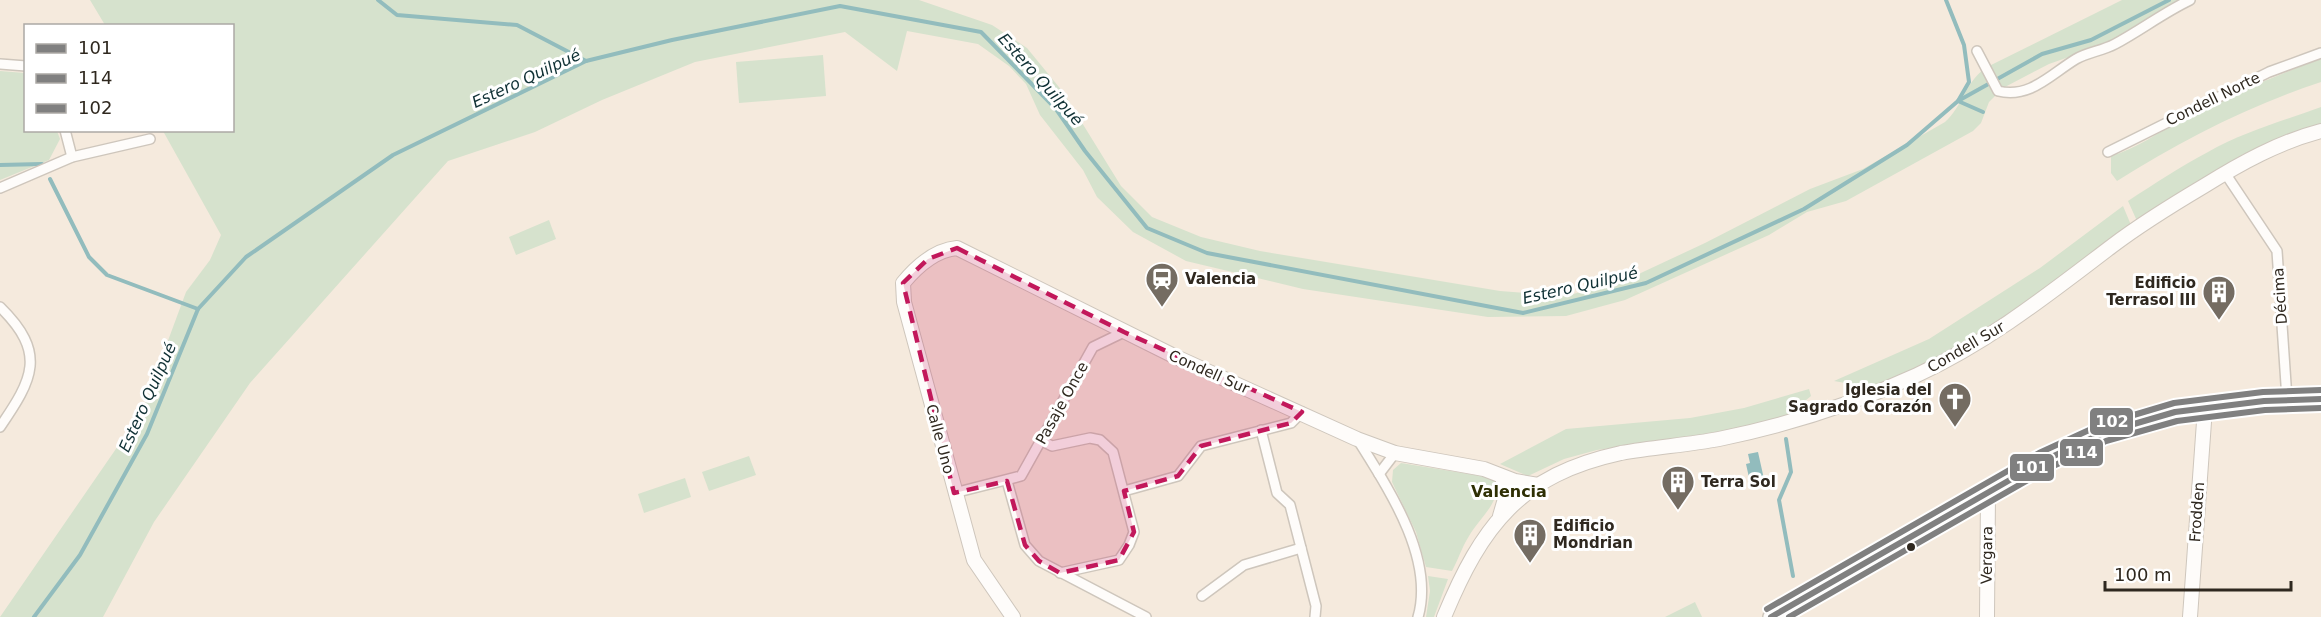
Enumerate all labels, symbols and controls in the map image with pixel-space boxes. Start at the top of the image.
legend [24,24,234,132]
water label: Estero Quilpué [994,29,1087,130]
text: 101 [78,37,112,58]
water label: Estero Quilpué [469,45,584,112]
text: 114 [78,67,112,88]
street label: Condell Norte [2163,68,2263,130]
text: 102 [78,97,112,118]
station icon: Valencia [1144,261,1180,308]
water label: Estero Quilpué [1521,263,1640,308]
street label: Décima [2269,267,2291,325]
place label: Valencia [1185,270,1256,288]
place label: Edificio Terrasol III [2106,274,2196,309]
building icon: Edificio Terrasol III [2201,274,2237,321]
street label: Condell Sur [1924,317,2009,376]
water label: Estero Quilpué [115,339,180,455]
street label: Condell Sur [1166,346,1253,398]
street label: Pasaje Once [1032,359,1092,447]
place label: Iglesia del Sagrado Corazón [1788,381,1932,416]
church icon: Iglesia del Sagrado Corazón [1937,381,1973,428]
street label: Calle Uno [922,402,958,476]
line badge: 102 [2089,407,2134,436]
text: 102 [2095,412,2129,431]
line badge: 114 [2059,438,2104,467]
text: 114 [2064,443,2098,462]
line badge: 101 [2009,453,2055,482]
text: 101 [2015,458,2049,477]
building icon: Terra Sol [1660,464,1696,511]
place label: Terra Sol [1701,473,1776,491]
street label: Frodden [2186,481,2208,543]
district label: Valencia [1471,482,1547,501]
building icon: Edificio Mondrian [1512,517,1548,564]
place label: Edificio Mondrian [1553,517,1633,552]
street label: Vergara [1977,526,1997,584]
unlabelled marker [1905,541,1917,553]
scale bar [2105,554,2291,592]
text: 100 m [2114,564,2172,585]

